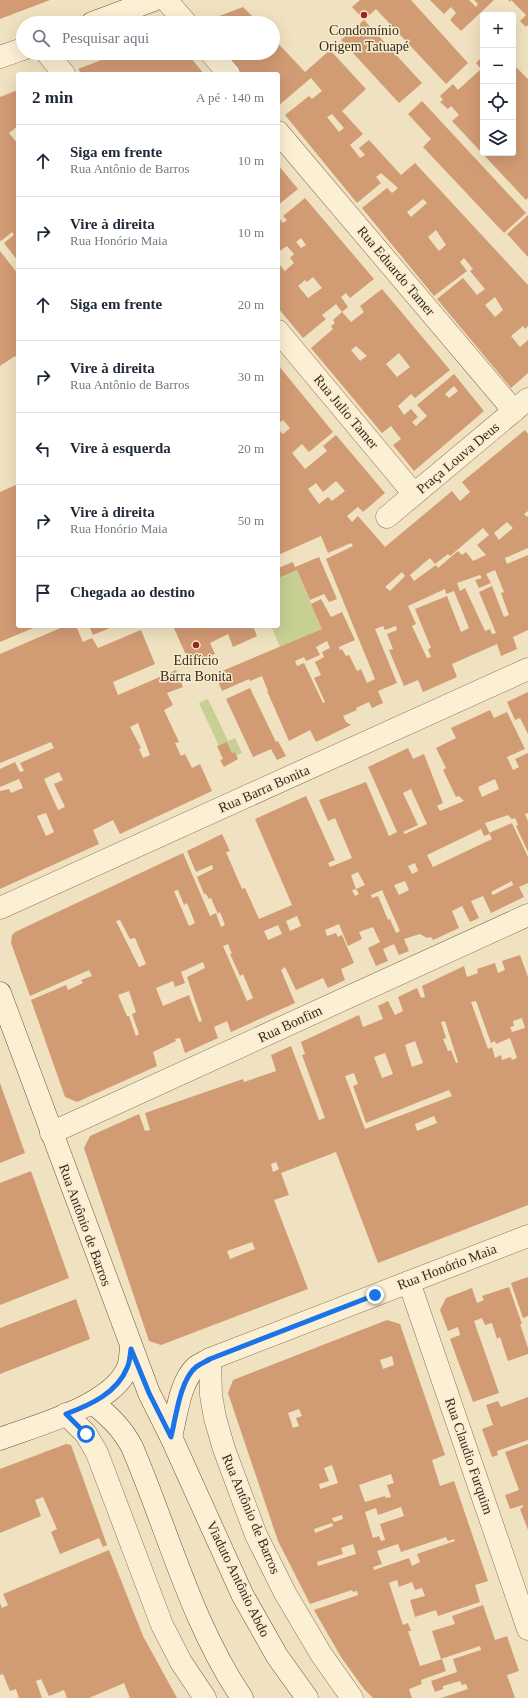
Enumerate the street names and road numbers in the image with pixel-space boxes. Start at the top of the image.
street label: Rua Eduardo Tamer [354,223,438,319]
street label: Rua Julio Tamer [311,372,382,452]
street label: Praça Louva Deus [414,419,502,497]
street label: Rua Barra Bonita [216,762,313,816]
street label: Rua Bonfim [256,1003,324,1045]
street label: Rua Antônio de Barros [56,1162,114,1288]
street label: Rua Honório Maia [395,1241,499,1293]
street label: Rua Claudio Furquim [442,1396,496,1516]
street label: Rua Antônio de Barros [219,1452,283,1576]
street label: Viaduto Antônio Abdo [203,1519,273,1639]

